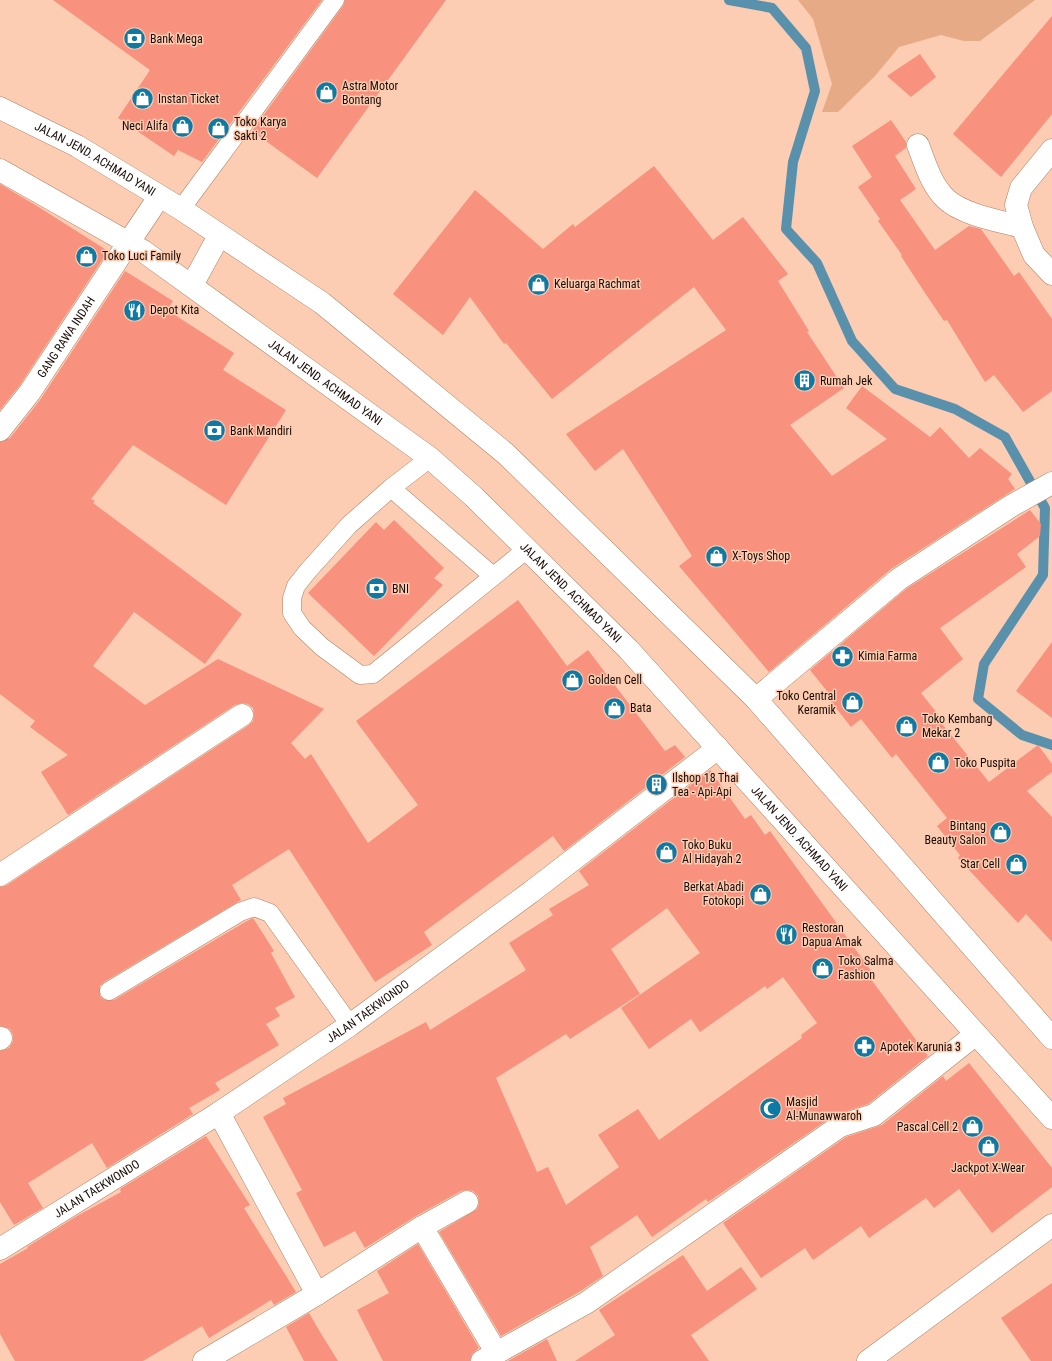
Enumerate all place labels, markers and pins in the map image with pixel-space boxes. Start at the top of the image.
bank icon: Bank Mega [121,26,147,52]
place label: Bank Mega [150,32,203,46]
place label: Astra Motor Bontang [342,79,398,107]
shop icon: Astra Motor Bontang [314,80,340,106]
shop icon: Instan Ticket [129,86,155,112]
place label: Instan Ticket [158,92,219,106]
shop icon: Neci Alifa [170,113,196,139]
place label: Toko Karya Sakti 2 [234,115,287,143]
shop icon: Toko Karya Sakti 2 [205,116,231,142]
place label: Neci Alifa [122,119,168,133]
shop icon: Toko Luci Family [74,243,100,269]
place label: Toko Luci Family [102,249,181,263]
shop icon: Keluarga Rachmat [526,271,552,297]
place label: Keluarga Rachmat [554,277,641,291]
restaurant icon: Depot Kita [122,297,148,323]
place label: Depot Kita [150,303,200,317]
building icon: Rumah Jek [791,368,817,394]
place label: Rumah Jek [820,374,873,388]
bank icon: Bank Mandiri [202,418,228,444]
place label: Bank Mandiri [230,424,292,438]
shop icon: X-Toys Shop [703,543,729,569]
place label: X-Toys Shop [732,549,790,563]
bank icon: BNI [363,576,389,602]
place label: BNI [392,582,409,596]
pharmacy icon: Kimia Farma [829,643,855,669]
place label: Kimia Farma [858,649,918,663]
shop icon: Golden Cell [559,667,585,693]
place label: Golden Cell [588,673,642,687]
place label: Toko Central Keramik [776,689,837,717]
shop icon: Toko Central Keramik [839,690,865,716]
shop icon: Bata [602,695,628,721]
place label: Bata [630,701,652,715]
place label: Toko Kembang Mekar 2 [922,712,992,740]
shop icon: Toko Kembang Mekar 2 [894,713,920,739]
shop icon: Toko Puspita [925,750,951,776]
place label: Toko Puspita [954,756,1016,770]
place label: Ilshop 18 Thai Tea - Api-Api [672,771,739,799]
building icon: Ilshop 18 Thai Tea - Api-Api [643,772,669,798]
place label: Bintang Beauty Salon [924,819,986,847]
shop icon: Bintang Beauty Salon [988,820,1014,846]
place label: Toko Buku Al Hidayah 2 [682,838,741,866]
shop icon: Toko Buku Al Hidayah 2 [654,839,680,865]
shop icon: Star Cell [1003,851,1029,877]
place label: Star Cell [960,857,1000,871]
place label: Berkat Abadi Fotokopi [683,880,744,908]
shop icon: Berkat Abadi Fotokopi [747,881,773,907]
place label: Restoran Dapua Amak [802,921,863,949]
restaurant icon: Restoran Dapua Amak [773,922,799,948]
place label: Toko Salma Fashion [838,954,894,982]
shop icon: Toko Salma Fashion [810,955,836,981]
pharmacy icon: Apotek Karunia 3 [852,1034,878,1060]
place label: Apotek Karunia 3 [880,1040,961,1054]
place label: Masjid Al-Munawwaroh [786,1095,862,1123]
mosque icon: Masjid Al-Munawwaroh [757,1096,783,1122]
shop icon: Pascal Cell 2 [960,1114,986,1140]
place label: Pascal Cell 2 [897,1120,958,1134]
shop icon: Jackpot X-Wear [975,1134,1001,1160]
place label: Jackpot X-Wear [951,1161,1025,1175]

